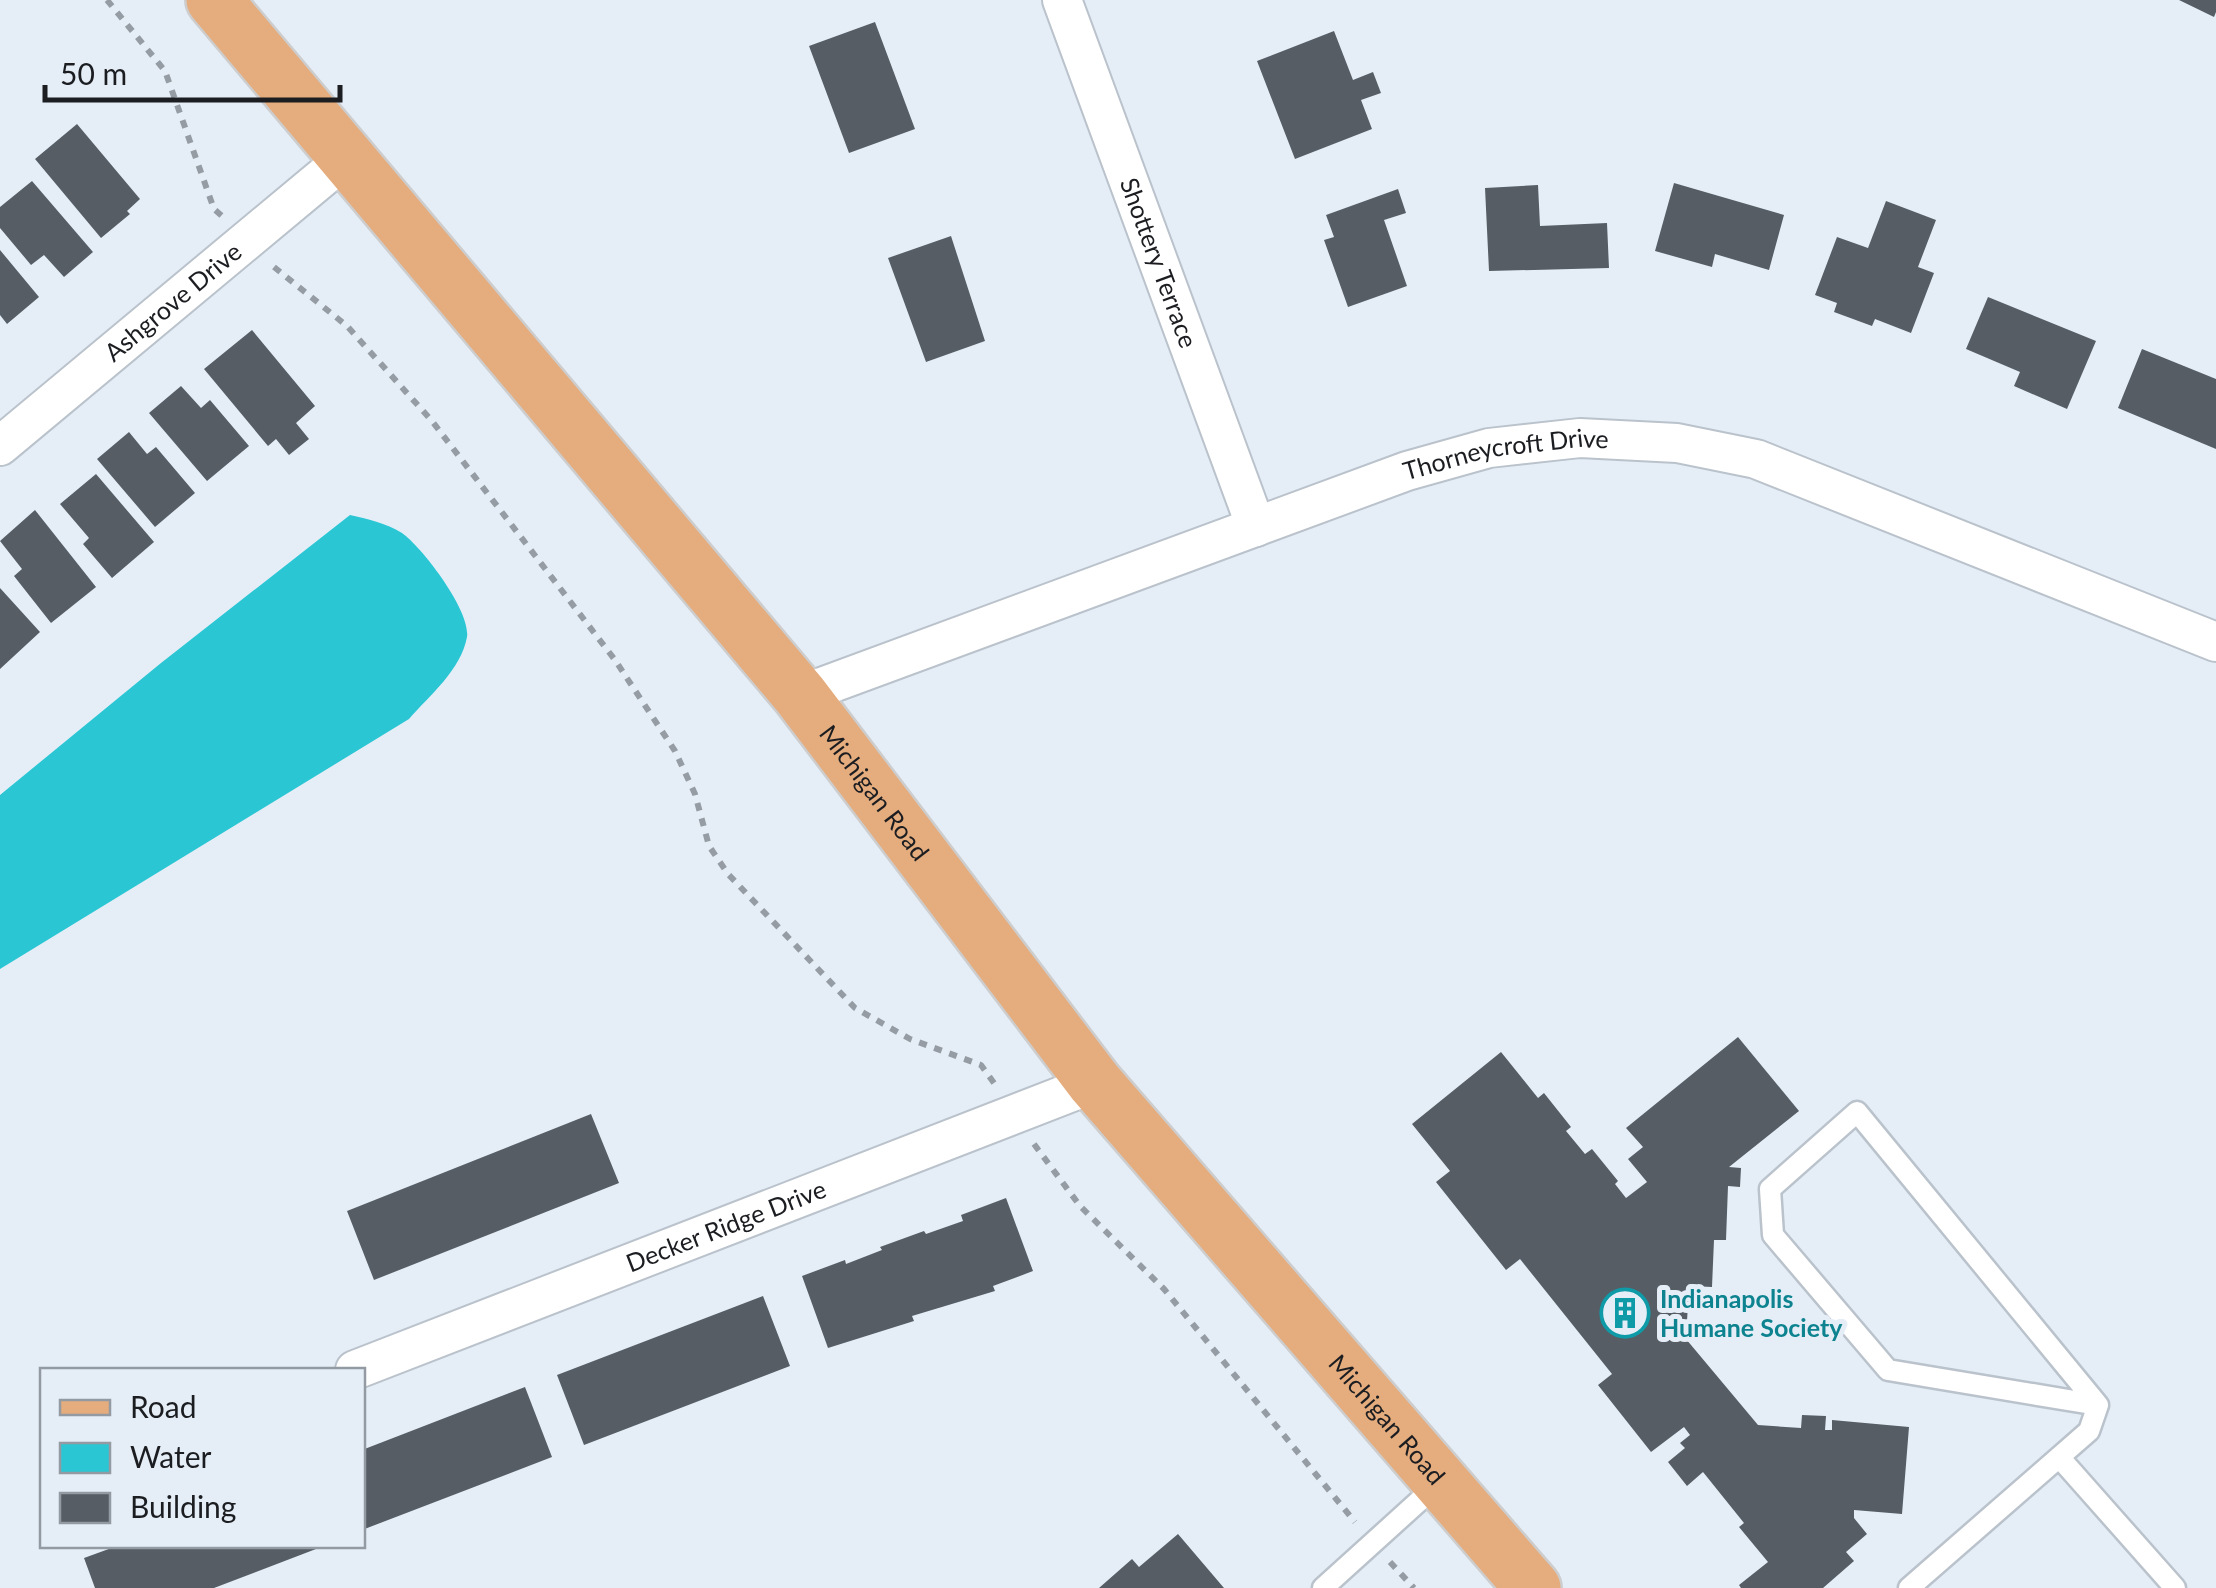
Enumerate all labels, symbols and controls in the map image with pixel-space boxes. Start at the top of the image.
scale bar [45,40,340,102]
text: 50 m [60,55,127,91]
street label: Shottery Terrace [1115,173,1205,352]
street label: Ashgrove Drive [98,236,247,367]
street label: Thorneycroft Drive [1399,422,1609,485]
street label: Michigan Road [814,719,936,866]
street label: Decker Ridge Drive [622,1173,830,1277]
place label: Indianapolis Humane Society [1660,1283,1843,1342]
building icon: Indianapolis Humane Society [1599,1287,1651,1339]
street label: Michigan Road [1323,1348,1452,1490]
legend [40,1368,365,1548]
text: Road [130,1388,197,1424]
text: Water [130,1438,212,1474]
text: Building [130,1488,236,1524]

